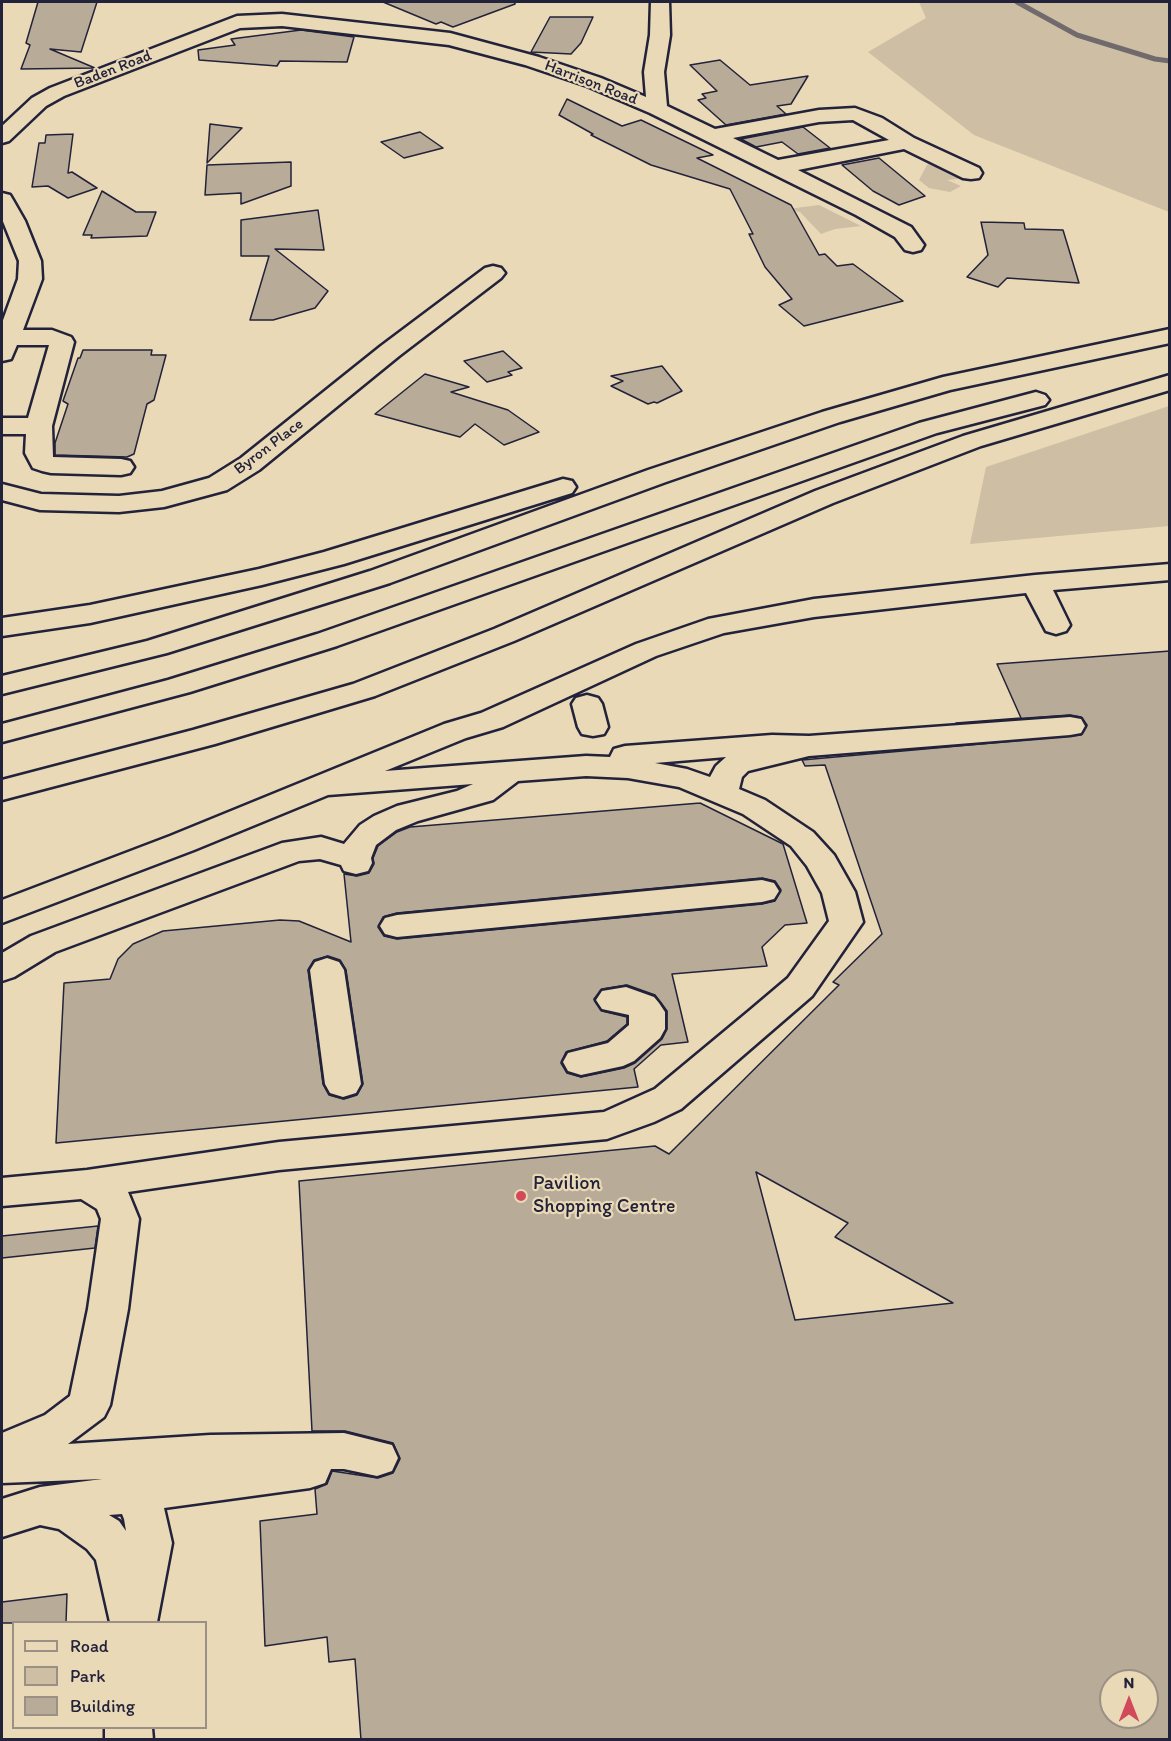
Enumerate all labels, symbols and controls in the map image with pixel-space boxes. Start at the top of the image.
street label: Baden Road [71,46,155,94]
street label: Harrison Road [542,56,640,110]
street label: Byron Place [231,415,307,479]
place label: Pavilion Shopping Centre [533,1172,675,1219]
marker: Pavilion Shopping Centre [514,1189,528,1203]
legend [12,1621,207,1729]
text: Road [70,1635,109,1657]
text: Park [70,1665,105,1687]
north arrow [1099,1669,1159,1729]
text: N [1124,1673,1134,1692]
text: Building [70,1695,135,1717]

